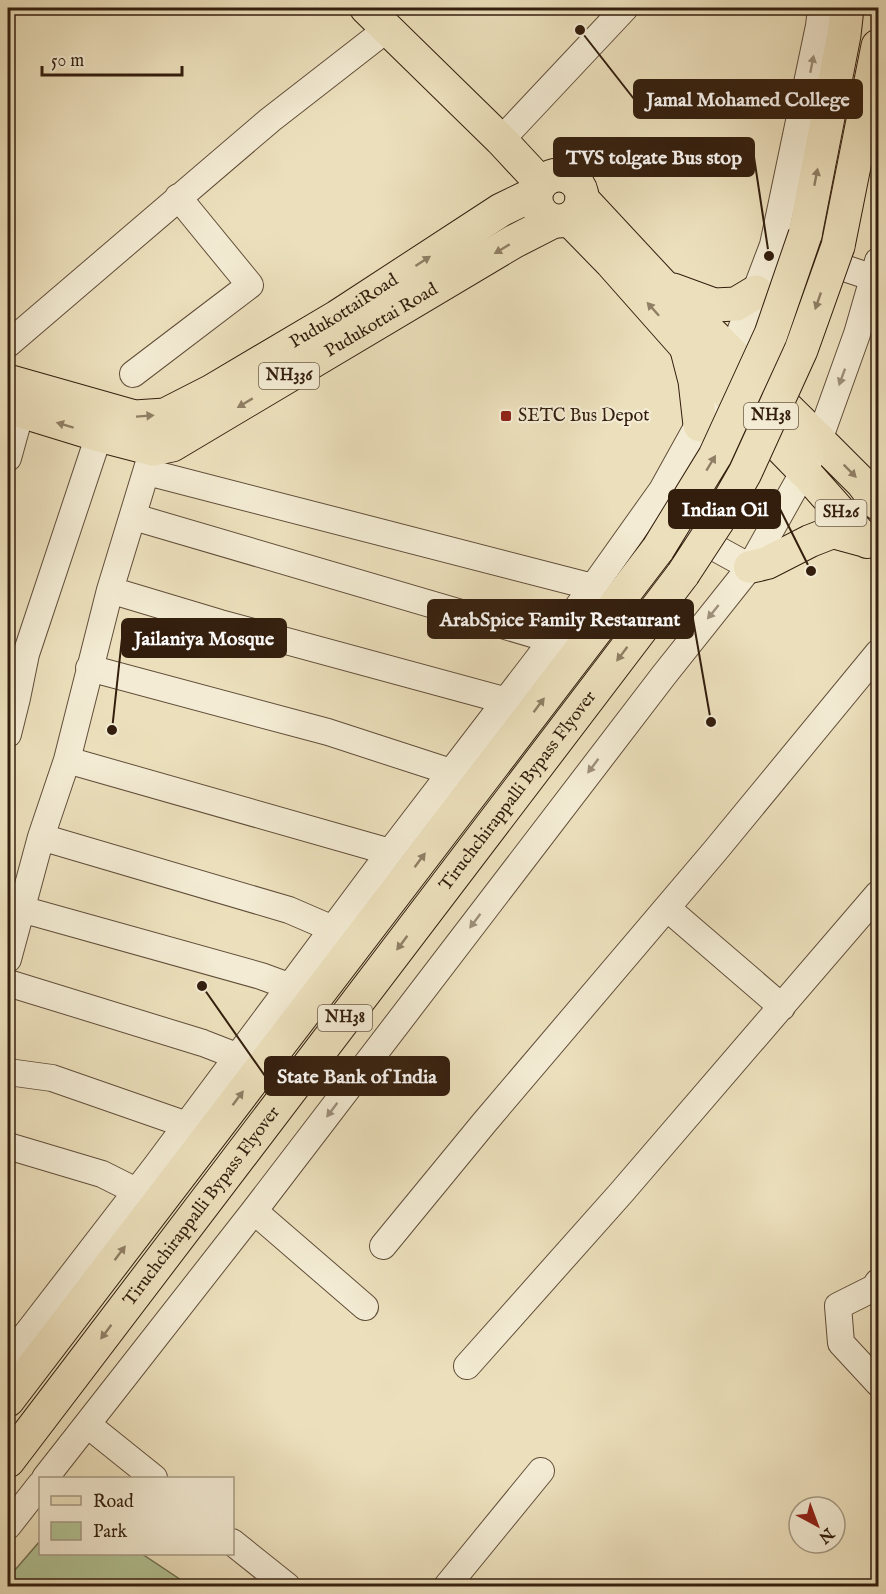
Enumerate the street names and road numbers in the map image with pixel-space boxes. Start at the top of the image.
street label: PudukottaiRoad [286,269,403,354]
street label: Pudukottai Road [321,278,442,363]
road number: NH336 [259,363,319,389]
road number: NH38 [744,403,798,429]
road number: SH26 [816,500,866,526]
street label: Tiruchchirappalli Bypass Flyover [434,686,602,896]
road number: NH38 [318,1005,372,1031]
street label: Tiruchchirappalli Bypass Flyover [118,1101,286,1311]

